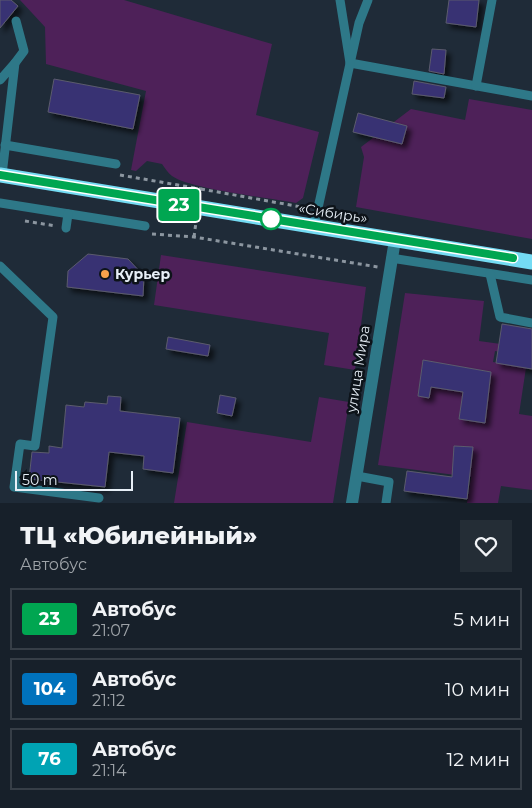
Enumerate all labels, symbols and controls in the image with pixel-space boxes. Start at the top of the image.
line badge: 23 [156,189,202,221]
text: 23 [168,194,190,216]
street label: «Сибирь» [297,199,369,227]
unlabelled marker [260,208,282,230]
place label: Курьер [115,265,171,283]
marker: Курьер [99,268,111,280]
street label: улица Мира [342,324,374,415]
scale bar [15,468,132,491]
text: 50 m [22,471,58,489]
button: heart [460,520,512,572]
text: ТЦ «Юбилейный» [20,521,257,550]
text: Автобус [20,555,87,574]
text: Автобус [92,598,176,621]
text: 23 [39,608,60,630]
text: 5 мин [453,608,510,631]
text: 21:07 [92,621,130,640]
text: Автобус [92,668,176,691]
text: 104 [34,678,65,700]
text: 10 мин [445,678,510,701]
text: 21:12 [92,691,125,710]
text: Автобус [92,738,176,761]
text: 76 [38,748,61,770]
text: 12 мин [446,748,510,771]
text: 21:14 [92,761,127,780]

